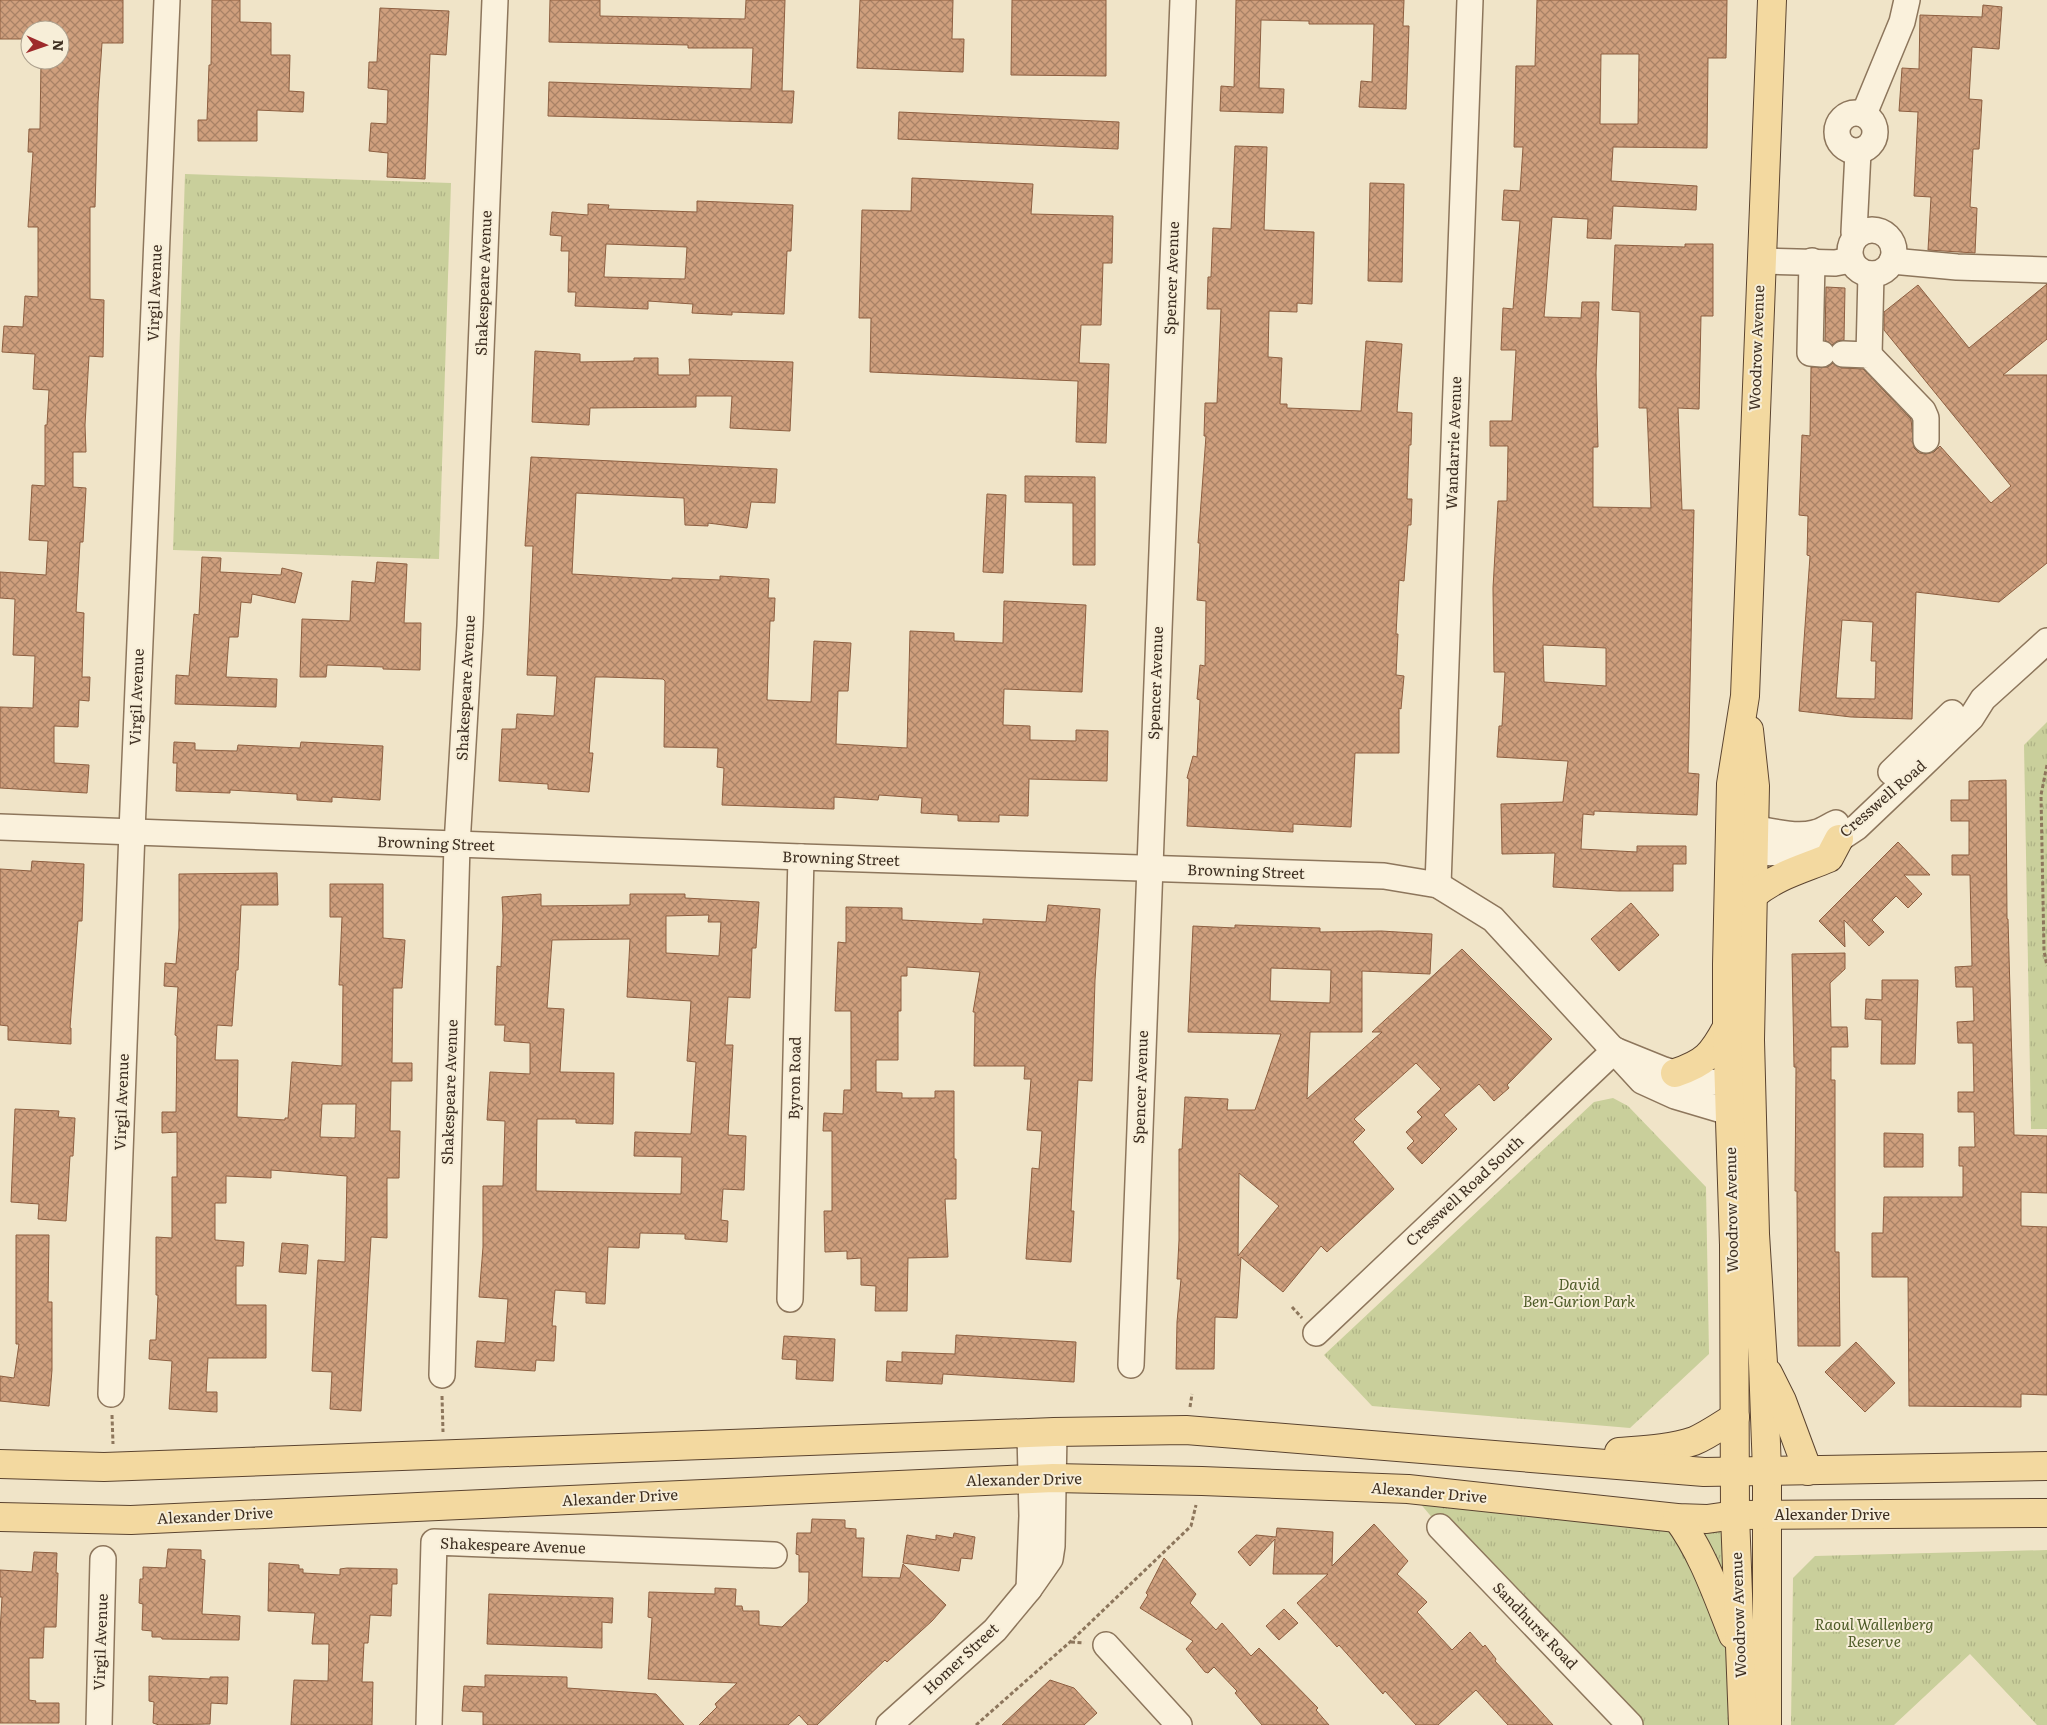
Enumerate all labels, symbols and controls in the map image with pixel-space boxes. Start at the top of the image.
north arrow [20,20,70,70]
text: N [49,39,69,52]
street label: Shakespeare Avenue [468,210,497,356]
street label: Spencer Avenue [1157,221,1184,335]
street label: Virgil Avenue [140,244,167,342]
street label: Woodrow Avenue [1742,284,1769,411]
street label: Wandarrie Avenue [1439,376,1466,510]
street label: Shakespeare Avenue [449,614,480,761]
street label: Spencer Avenue [1141,626,1168,740]
street label: Virgil Avenue [122,648,149,746]
street label: Cresswell Road [1834,754,1930,842]
street label: Browning Street [377,829,495,856]
street label: Browning Street [782,844,900,871]
street label: Browning Street [1187,857,1305,884]
street label: Shakespeare Avenue [434,1019,463,1165]
street label: Spencer Avenue [1126,1030,1153,1144]
street label: Byron Road [781,1036,806,1120]
street label: Virgil Avenue [107,1053,134,1151]
street label: Cresswell Road South [1400,1129,1528,1251]
street label: Woodrow Avenue [1718,1147,1743,1273]
park label: David Ben-Gurion Park [1523,1272,1636,1312]
street label: Alexander Drive [966,1466,1082,1491]
street label: Alexander Drive [1370,1475,1488,1508]
street label: Alexander Drive [561,1482,679,1511]
street label: Alexander Drive [156,1500,274,1529]
street label: Alexander Drive [1774,1502,1890,1525]
street label: Shakespeare Avenue [440,1530,586,1559]
street label: Woodrow Avenue [1724,1552,1751,1678]
street label: Sandhurst Road [1488,1576,1584,1674]
street label: Virgil Avenue [86,1593,113,1691]
park label: Raoul Wallenberg Reserve [1815,1612,1933,1652]
street label: Homer Street [917,1617,1003,1699]

